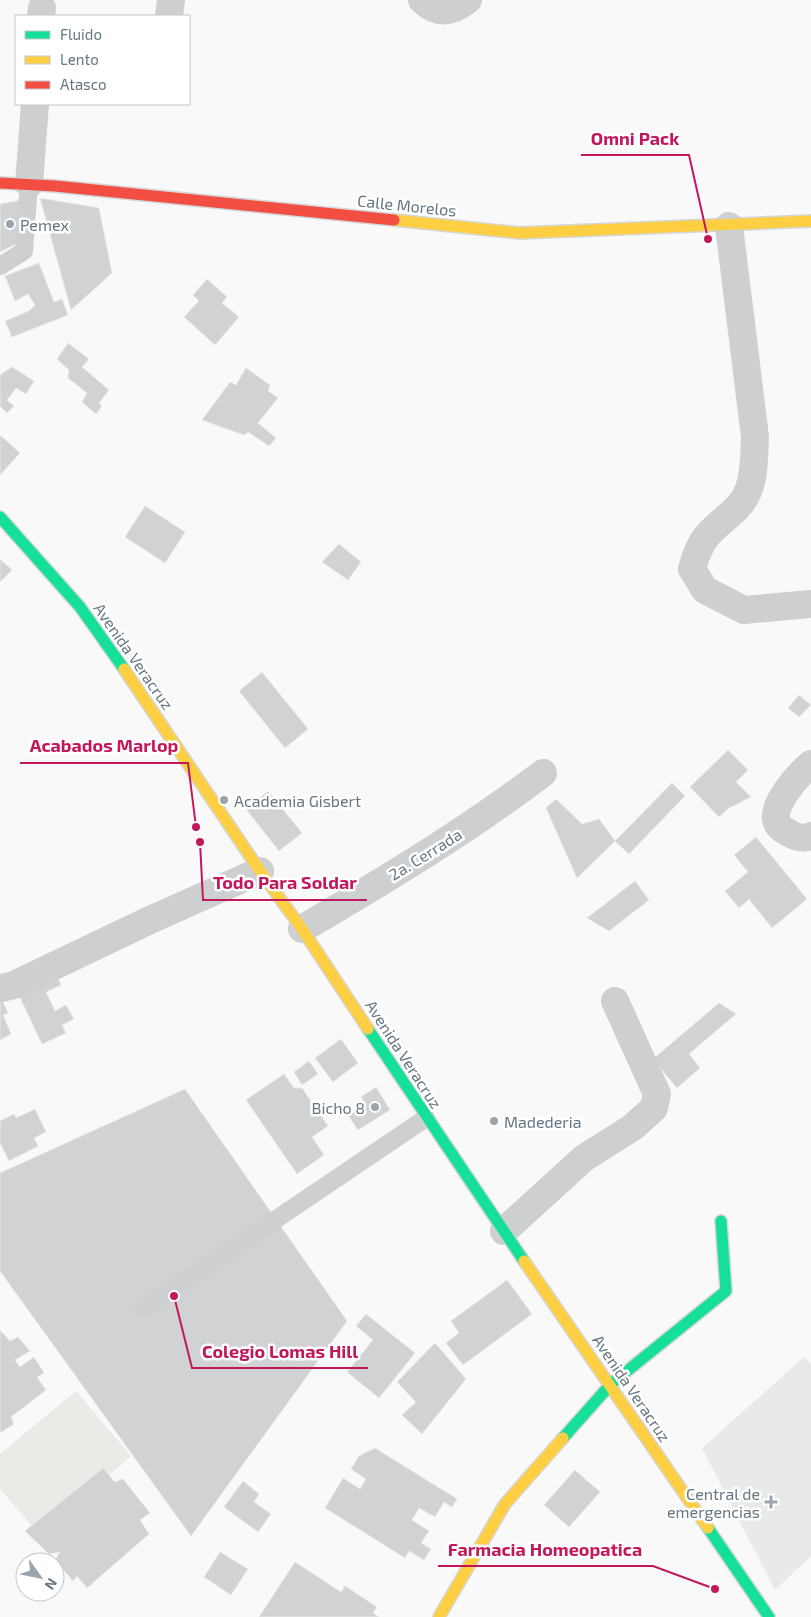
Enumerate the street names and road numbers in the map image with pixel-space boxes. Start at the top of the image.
street label: Calle Morelos [357,190,457,220]
street label: Avenida Veracruz [90,599,178,713]
street label: 2a. Cerrada [385,824,465,884]
street label: Avenida Veracruz [362,996,446,1112]
street label: Avenida Veracruz [589,1331,675,1445]

